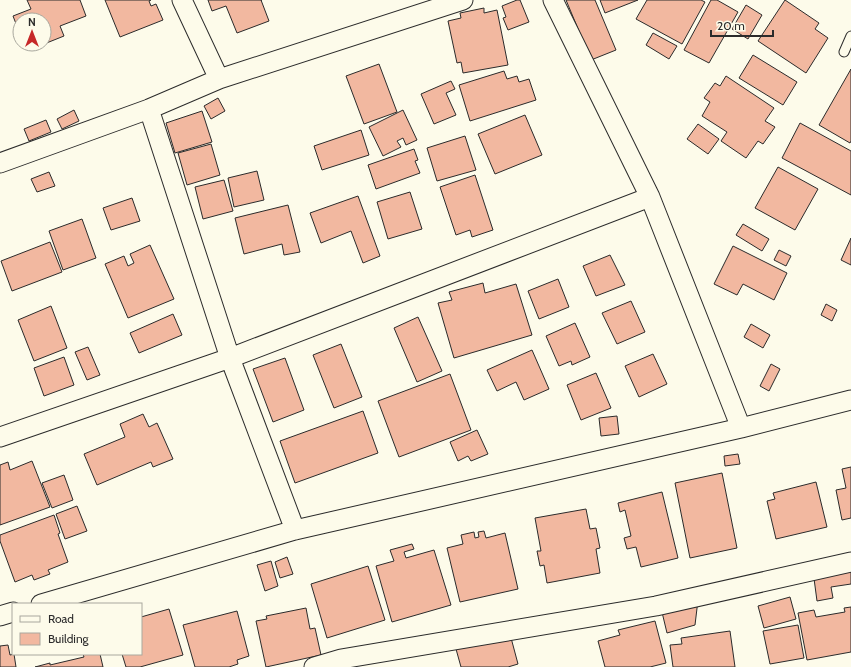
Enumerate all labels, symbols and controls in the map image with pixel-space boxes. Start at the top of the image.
north arrow [12,12,52,52]
scale bar [711,12,773,38]
text: N [28,15,36,29]
text: 20 m [717,18,745,33]
legend [12,603,142,655]
text: Road [48,611,74,626]
text: Building [48,631,90,646]

